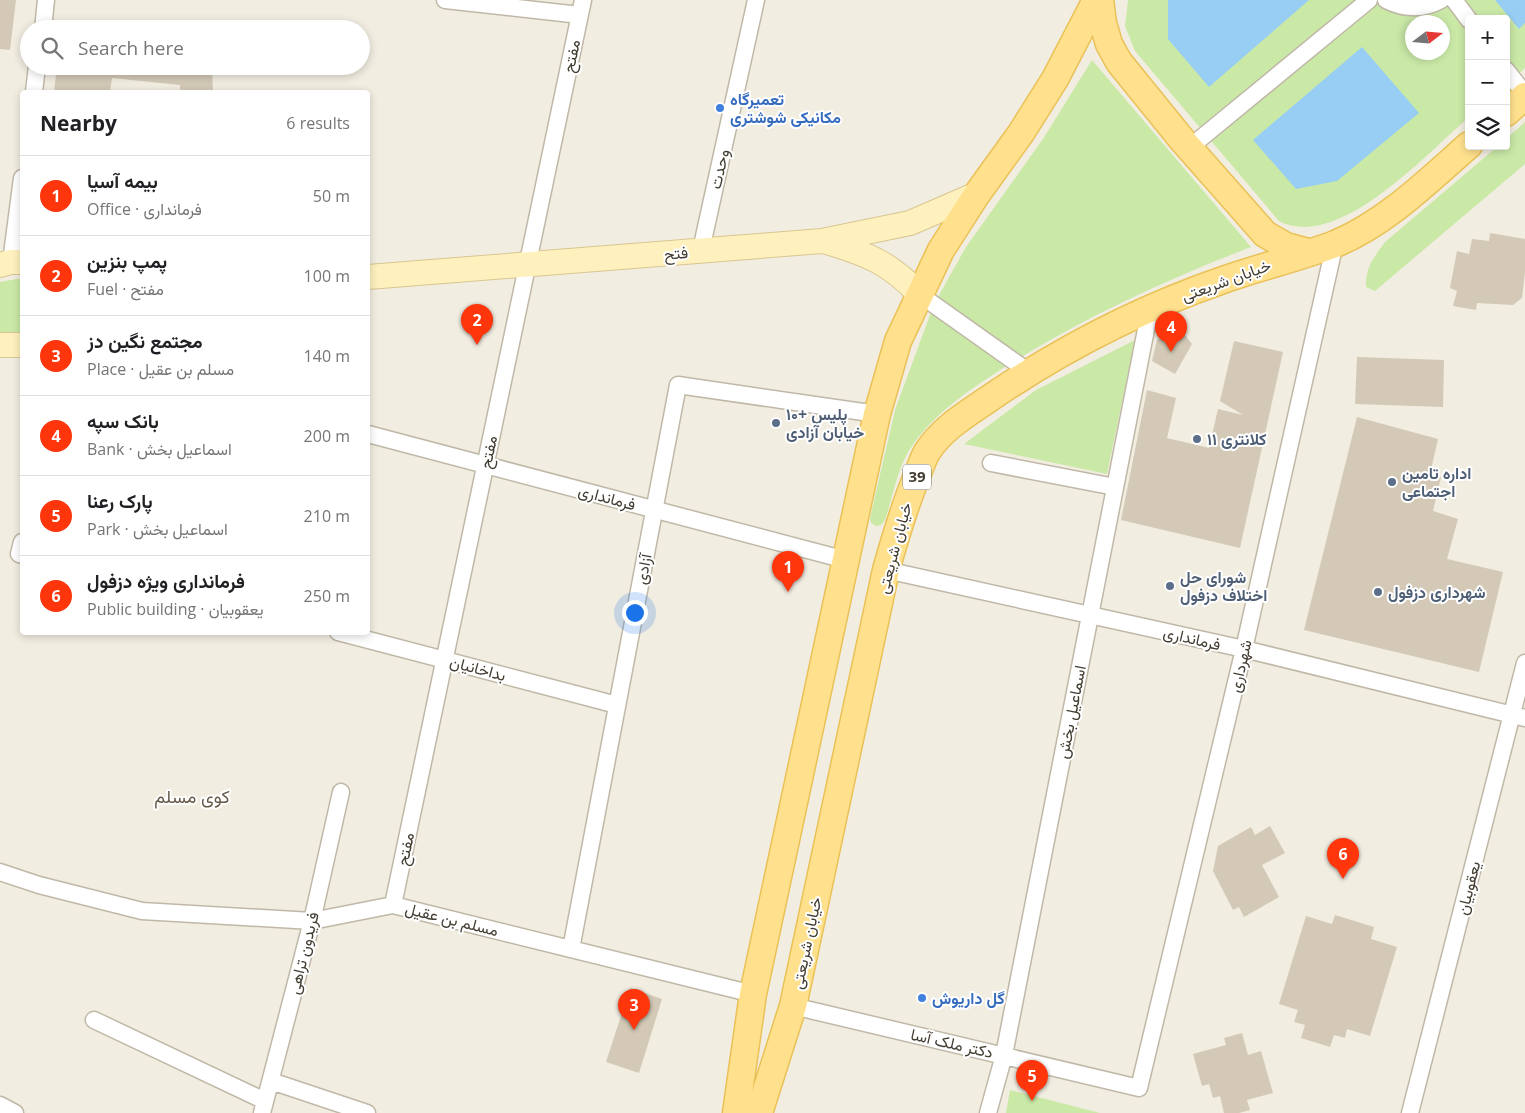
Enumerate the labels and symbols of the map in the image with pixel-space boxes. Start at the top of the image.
north arrow [1405,15,1450,60]
street label: مفتح [557,37,586,75]
place label: تعمیرگاه مکانیکی شوشتری [730,88,841,128]
marker: تعمیرگاه مکانیکی شوشتری [714,102,726,114]
street label: وحدت [704,147,734,191]
street label: فتح [663,241,689,266]
street label: خیابان شریعتی [1178,254,1274,306]
pin: 2 [461,304,493,345]
pin: 4 [1155,311,1187,352]
place label: پلیس +۱۰ خیابان آزادی [786,403,864,443]
marker: پلیس +۱۰ خیابان آزادی [770,417,782,429]
place label: کلانتری ۱۱ [1207,428,1266,450]
street label: مفتح [474,433,503,471]
marker: کلانتری ۱۱ [1191,433,1203,445]
place label: اداره تامین اجتماعی [1402,462,1471,502]
road number: 39 [903,464,931,490]
marker: اداره تامین اجتماعی [1386,476,1398,488]
street label: فرمانداری [576,479,638,515]
street label: خیابان شریعتی [871,500,917,596]
street label: آزادی [629,551,657,586]
pin: 1 [772,551,804,592]
place label: شورای حل اختلاف دزفول [1180,566,1267,606]
marker: شورای حل اختلاف دزفول [1164,580,1176,592]
place label: شهرداری دزفول [1388,581,1486,603]
marker: شهرداری دزفول [1372,586,1384,598]
your location [622,600,648,626]
street label: فرمانداری [1161,621,1223,655]
street label: شهرداری [1223,637,1257,695]
street label: بداخانیان [448,650,508,686]
street label: اسماعیل بخش [1051,663,1091,761]
district label: کوی مسلم [154,784,230,809]
street label: مفتح [391,830,420,868]
pin: 6 [1327,838,1359,879]
street label: یعقوبیان [1451,859,1485,917]
street label: خیابان شریعتی [786,895,827,991]
street label: مسلم بن عقیل [403,897,501,941]
street label: فریدون تراهی [282,909,324,997]
place label: گل داریوش [932,987,1005,1009]
pin: 3 [618,989,650,1030]
marker: گل داریوش [916,992,928,1004]
street label: دکتر ملک آسا [909,1023,995,1063]
pin: 5 [1016,1060,1048,1101]

